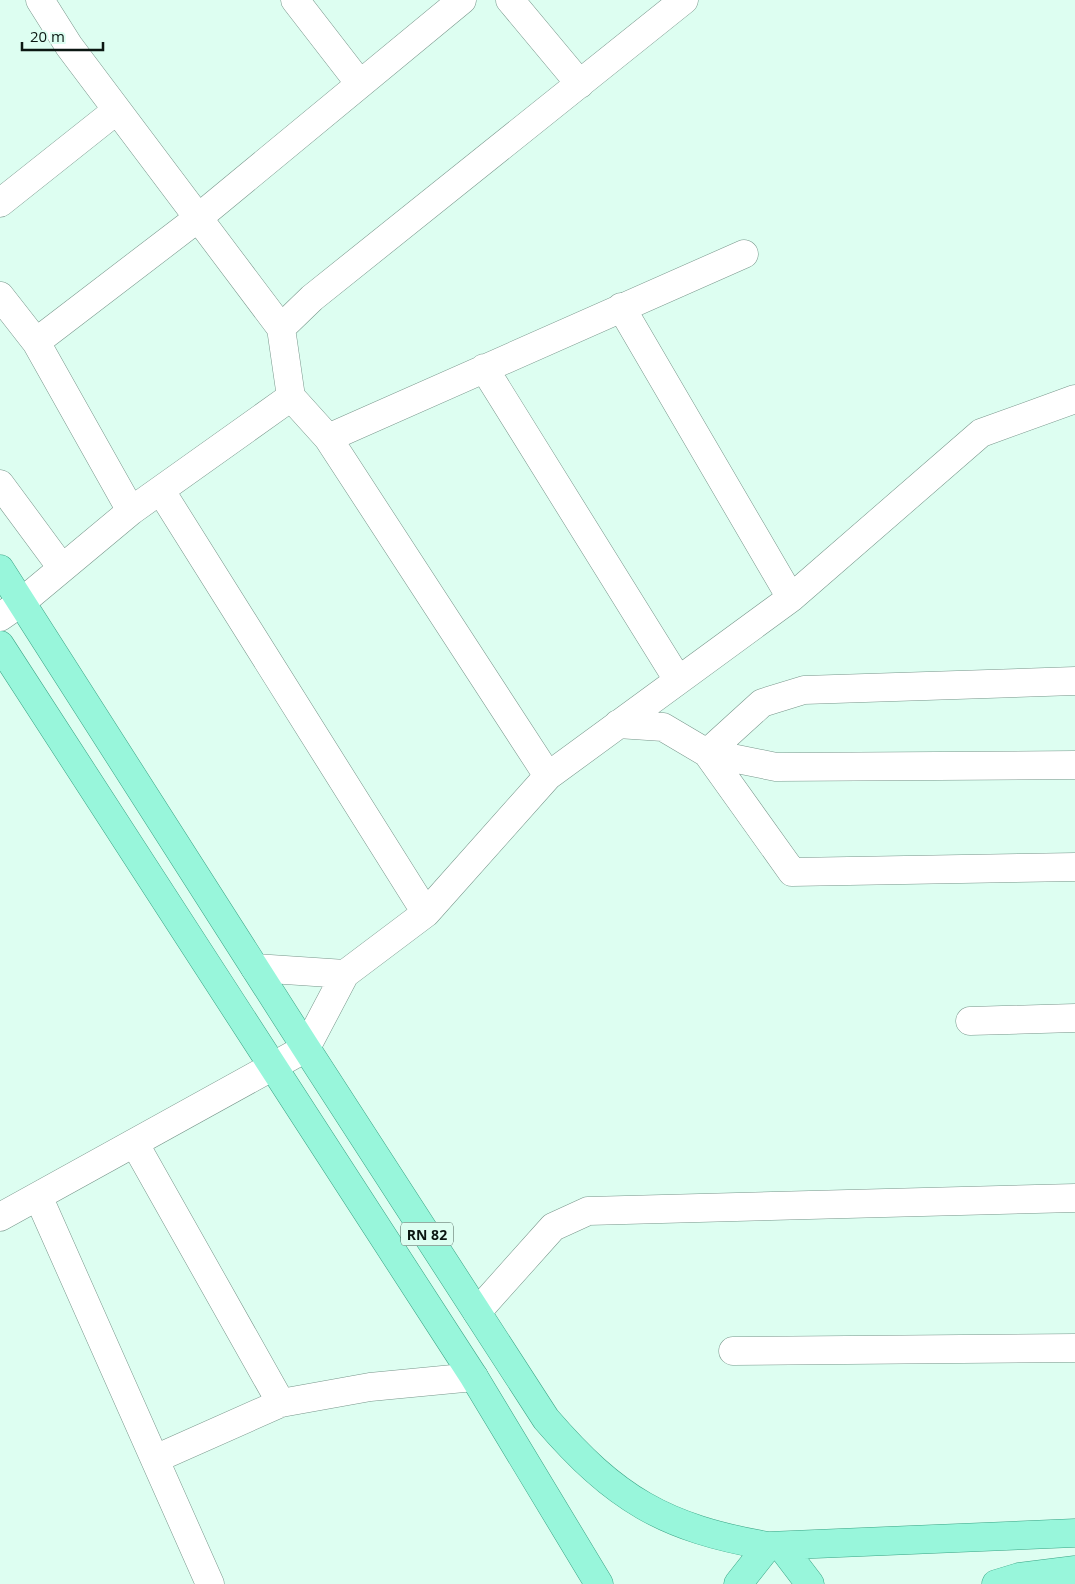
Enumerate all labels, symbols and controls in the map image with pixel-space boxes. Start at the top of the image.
scale bar [22,20,104,52]
text: 20 m [30,26,65,46]
road number: RN 82 [401,1222,453,1246]

